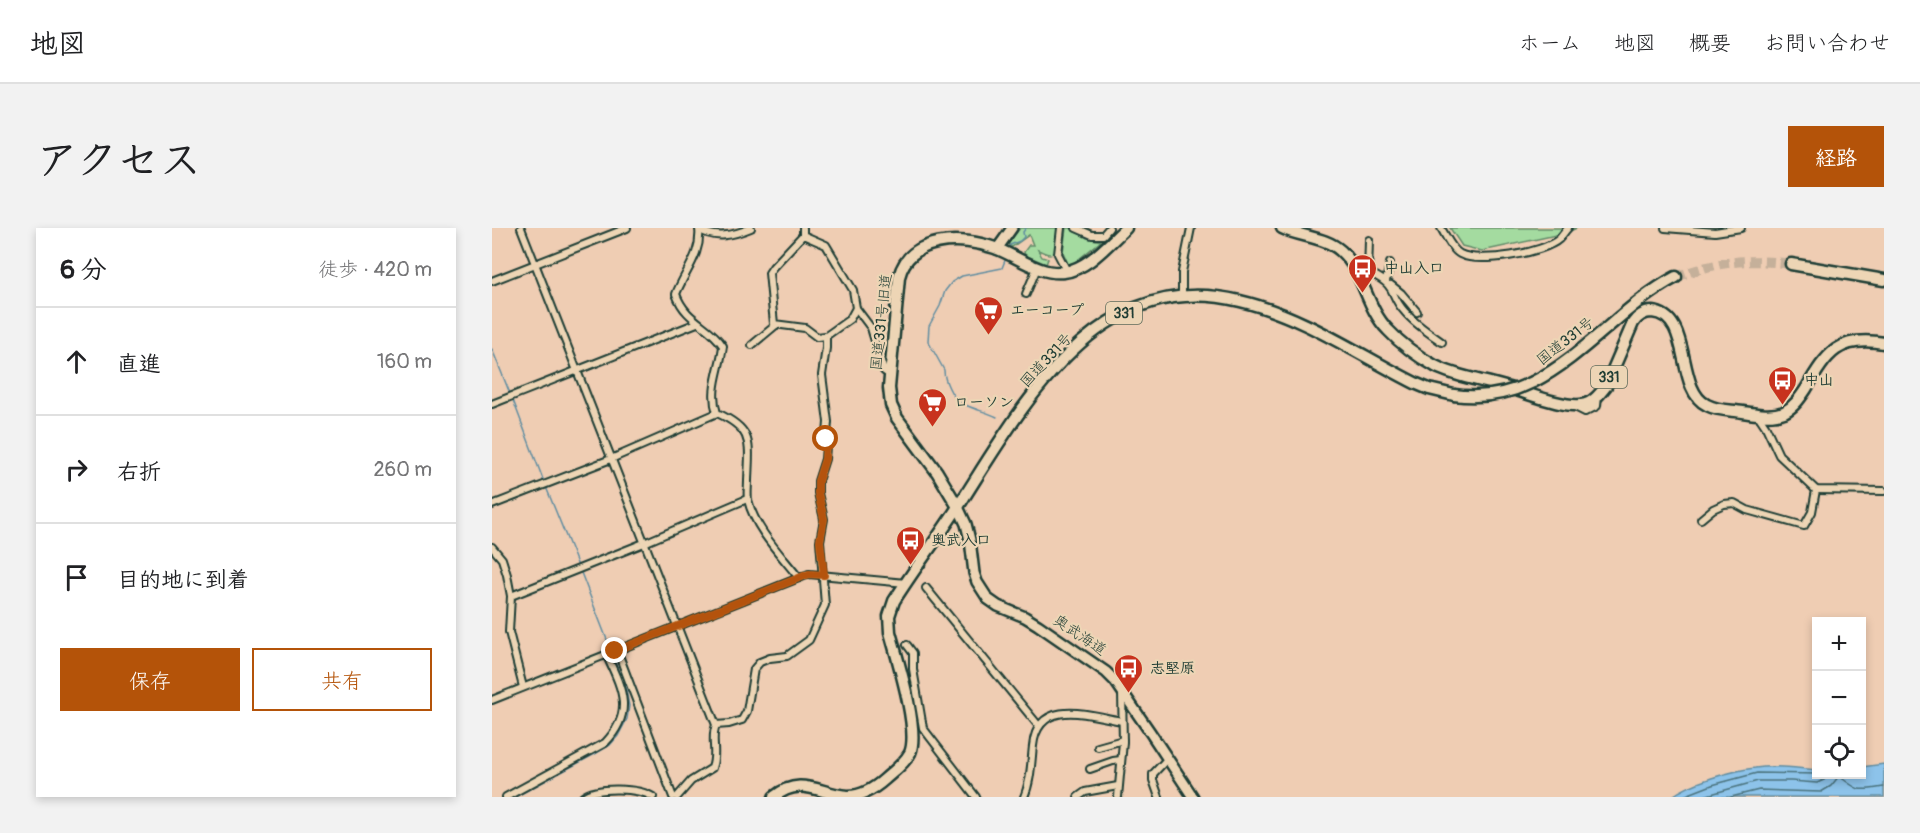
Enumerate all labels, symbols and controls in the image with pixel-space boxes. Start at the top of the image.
text: 地図 [30,27,86,62]
text: ホーム [1519,30,1581,57]
text: 地図 [1614,30,1656,57]
text: 概要 [1689,30,1731,57]
text: お問い合わせ [1764,30,1890,57]
button: 経路 [1788,126,1884,187]
text: アクセス [36,135,201,187]
bus stop icon: 中山入口 [1347,252,1379,294]
text: 6 分 [60,254,107,286]
text: 徒歩 · 420 m [318,257,432,282]
place label: 中山入口 [1384,259,1444,278]
street label: 国道331号旧道 [867,273,896,372]
supermarket icon: エーコープ [973,294,1005,336]
place label: エーコープ [1010,301,1084,320]
road number: 331 [1106,302,1142,324]
street label: 国道331号 [1533,313,1598,370]
street label: 国道331号 [1016,329,1076,392]
icon: ahead [60,345,93,378]
text: 160 m [377,349,432,374]
text: 直進 [117,350,161,378]
bus stop icon: 中山 [1767,364,1799,406]
road number: 331 [1591,366,1627,388]
place label: 中山 [1804,371,1834,390]
supermarket icon: ローソン [917,386,949,428]
place label: ローソン [954,393,1014,412]
route start [812,425,838,451]
icon: right [60,453,93,486]
text: 260 m [373,457,432,482]
text: 右折 [117,458,161,486]
bus stop icon: 奥武入口 [894,524,926,566]
place label: 奥武入口 [931,531,991,550]
icon: arrive [60,561,93,594]
text: 目的地に到着 [117,566,249,594]
street label: 奥武海道 [1050,611,1110,660]
map controls [1812,617,1866,779]
button: + [1812,617,1866,671]
route end [601,637,627,663]
button: 保存 [60,648,240,711]
button: 共有 [252,648,432,711]
bus stop icon: 志堅原 [1113,652,1145,694]
place label: 志堅原 [1150,659,1195,678]
button: − [1812,671,1866,725]
button: locate [1812,725,1866,779]

